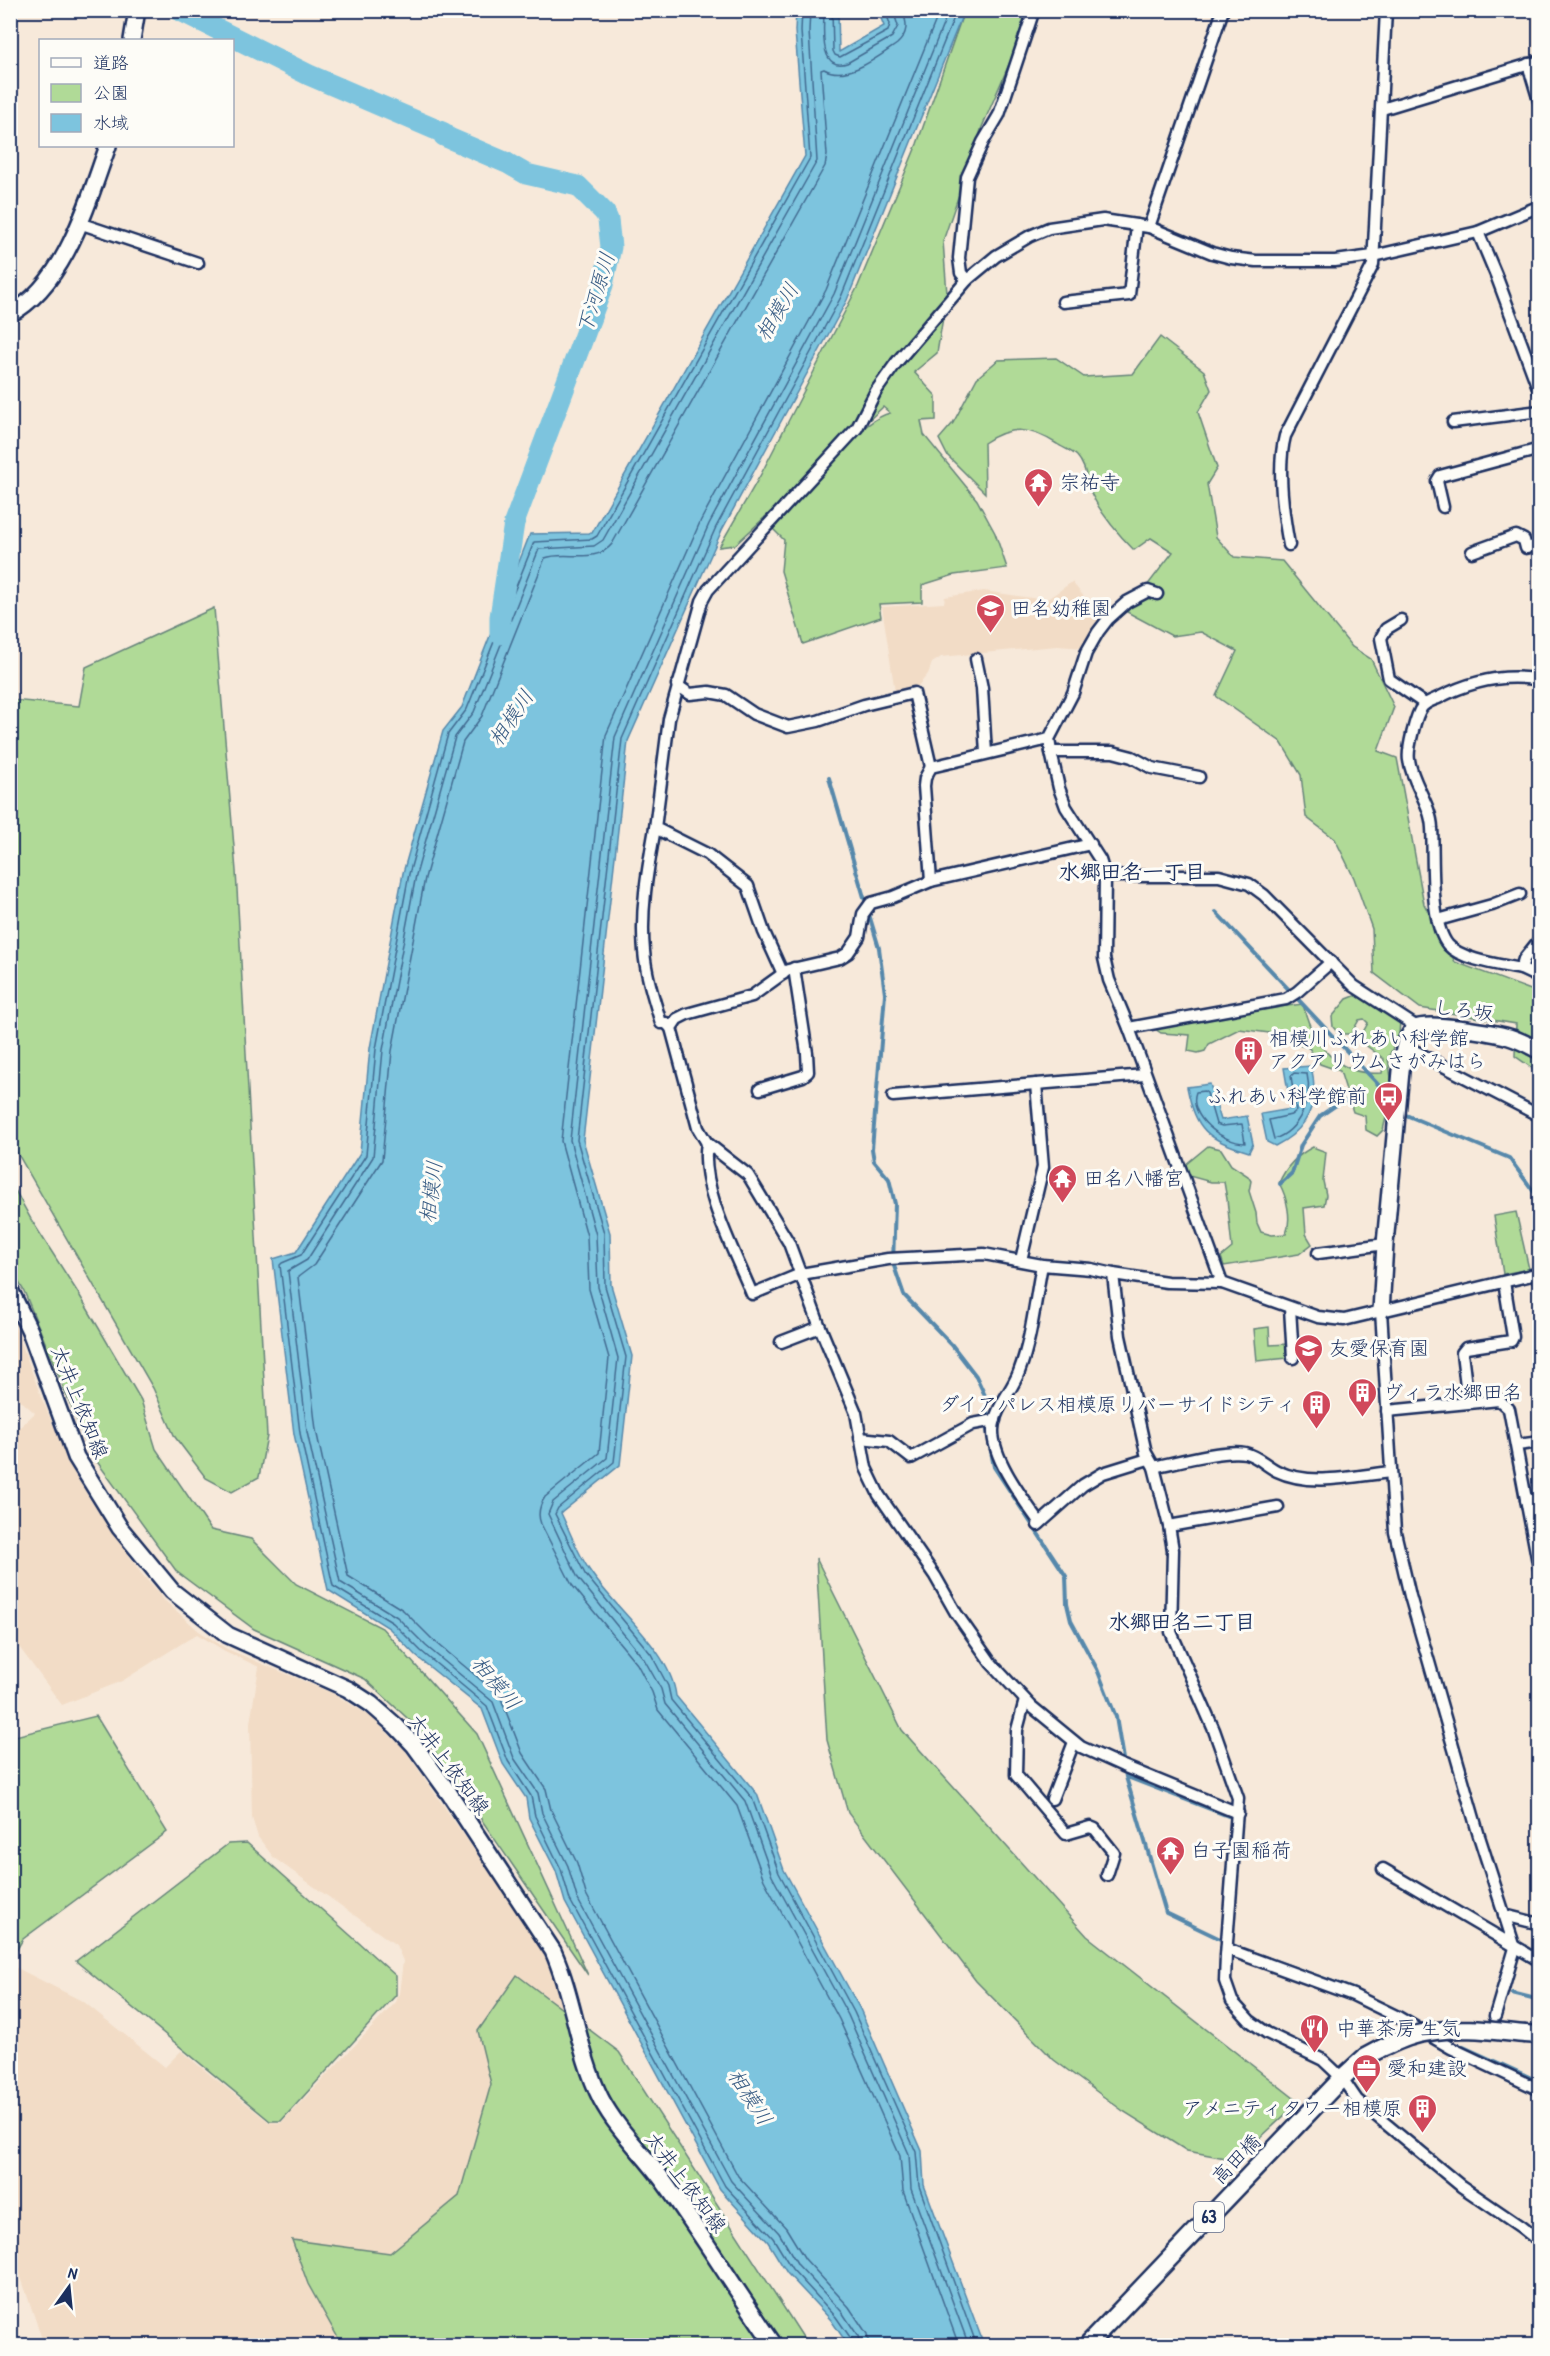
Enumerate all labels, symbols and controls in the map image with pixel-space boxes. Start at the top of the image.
legend [39,39,234,147]
text: 道路 [93,50,129,75]
text: 公園 [93,80,129,105]
text: 水域 [93,110,129,135]
water label: 下河原川 [569,248,622,337]
water label: 相模川 [748,277,805,346]
temple icon: 宗祐寺 [1023,466,1055,508]
place label: 宗祐寺 [1060,468,1120,495]
school or university icon: 田名幼稚園 [974,592,1006,634]
place label: 田名幼稚園 [1011,594,1111,621]
water label: 相模川 [481,683,540,752]
district label: 水郷田名一丁目 [1059,857,1206,886]
street label: しろ坂 [1433,992,1495,1027]
place label: 相模川ふれあい科学館 アクアリウムさがみはら [1269,1024,1487,1074]
building icon: 相模川ふれあい科学館 アクアリウムさがみはら [1232,1034,1264,1076]
bus stop icon: ふれあい科学館前 [1372,1080,1404,1122]
place label: ふれあい科学館前 [1207,1082,1367,1109]
water label: 相模川 [412,1159,449,1225]
temple icon: 田名八幡宮 [1047,1162,1079,1204]
place label: 田名八幡宮 [1084,1164,1184,1191]
school or university icon: 友愛保育園 [1292,1332,1324,1374]
place label: 友愛保育園 [1329,1334,1429,1361]
street label: 太井上依知線 [45,1341,115,1463]
building icon: ヴィラ水郷田名 [1346,1376,1378,1418]
place label: ヴィラ水郷田名 [1383,1378,1523,1405]
building icon: ダイアパレス相模原リバーサイドシティ [1301,1388,1333,1430]
place label: ダイアパレス相模原リバーサイドシティ [940,1390,1296,1417]
district label: 水郷田名二丁目 [1109,1607,1256,1636]
water label: 相模川 [465,1649,528,1716]
street label: 太井上依知線 [403,1708,496,1820]
temple icon: 白子園稲荷 [1154,1834,1186,1876]
place label: 白子園稲荷 [1191,1836,1291,1863]
restaurant icon: 中華茶房 生気 [1299,2012,1331,2054]
place label: 中華茶房 生気 [1336,2014,1461,2041]
office icon: 愛和建設 [1350,2052,1382,2094]
place label: 愛和建設 [1387,2054,1467,2081]
water label: 相模川 [721,2062,780,2131]
building icon: アメニティタワー相模原 [1407,2092,1439,2134]
place label: アメニティタワー相模原 [1183,2094,1402,2121]
street label: 太井上依知線 [640,2126,733,2238]
street label: 高田橋 [1205,2128,1266,2190]
road number: 63 [1194,2202,1224,2232]
north arrow [39,2257,99,2317]
text: N [66,2261,80,2284]

